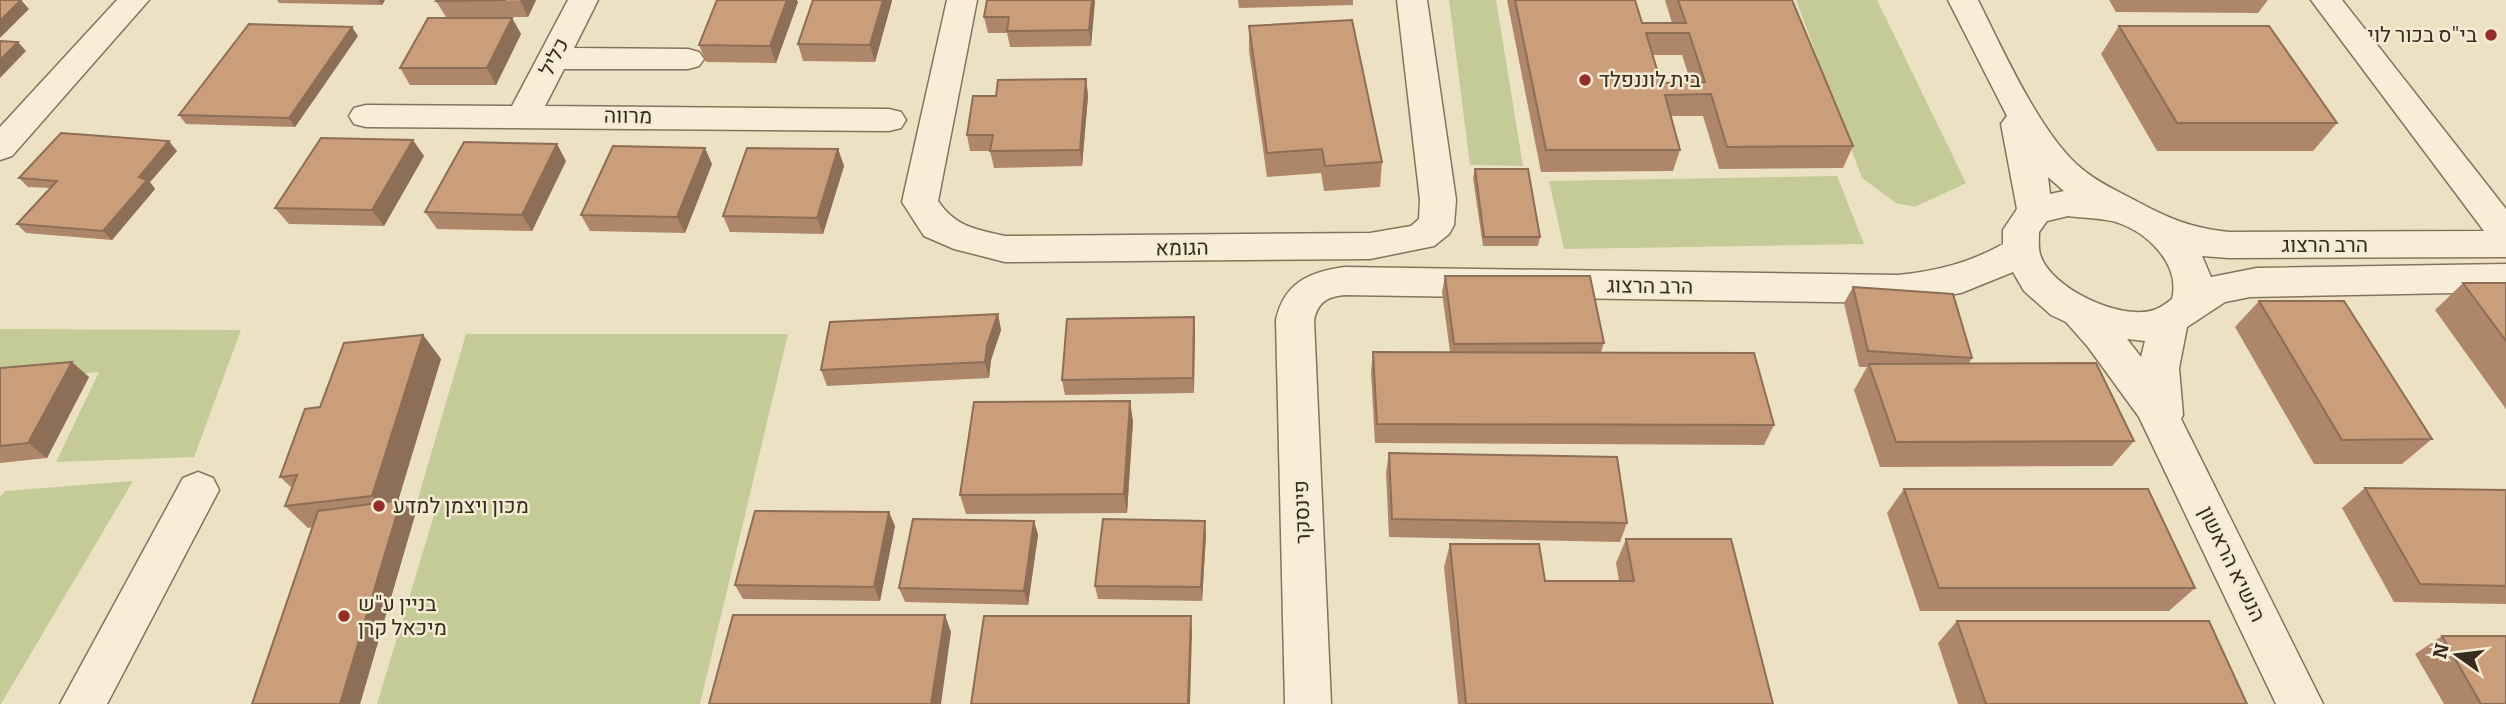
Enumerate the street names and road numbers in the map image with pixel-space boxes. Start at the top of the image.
street label: כליל [534,34,574,80]
street label: מרווה [604,103,652,129]
street label: הרב הרצוג [2282,232,2368,258]
street label: הגומא [1155,235,1209,261]
street label: הרב הרצוג [1607,272,1693,300]
street label: פינסקר [1288,480,1316,544]
street label: הנשיא הראשון [2193,502,2271,626]

